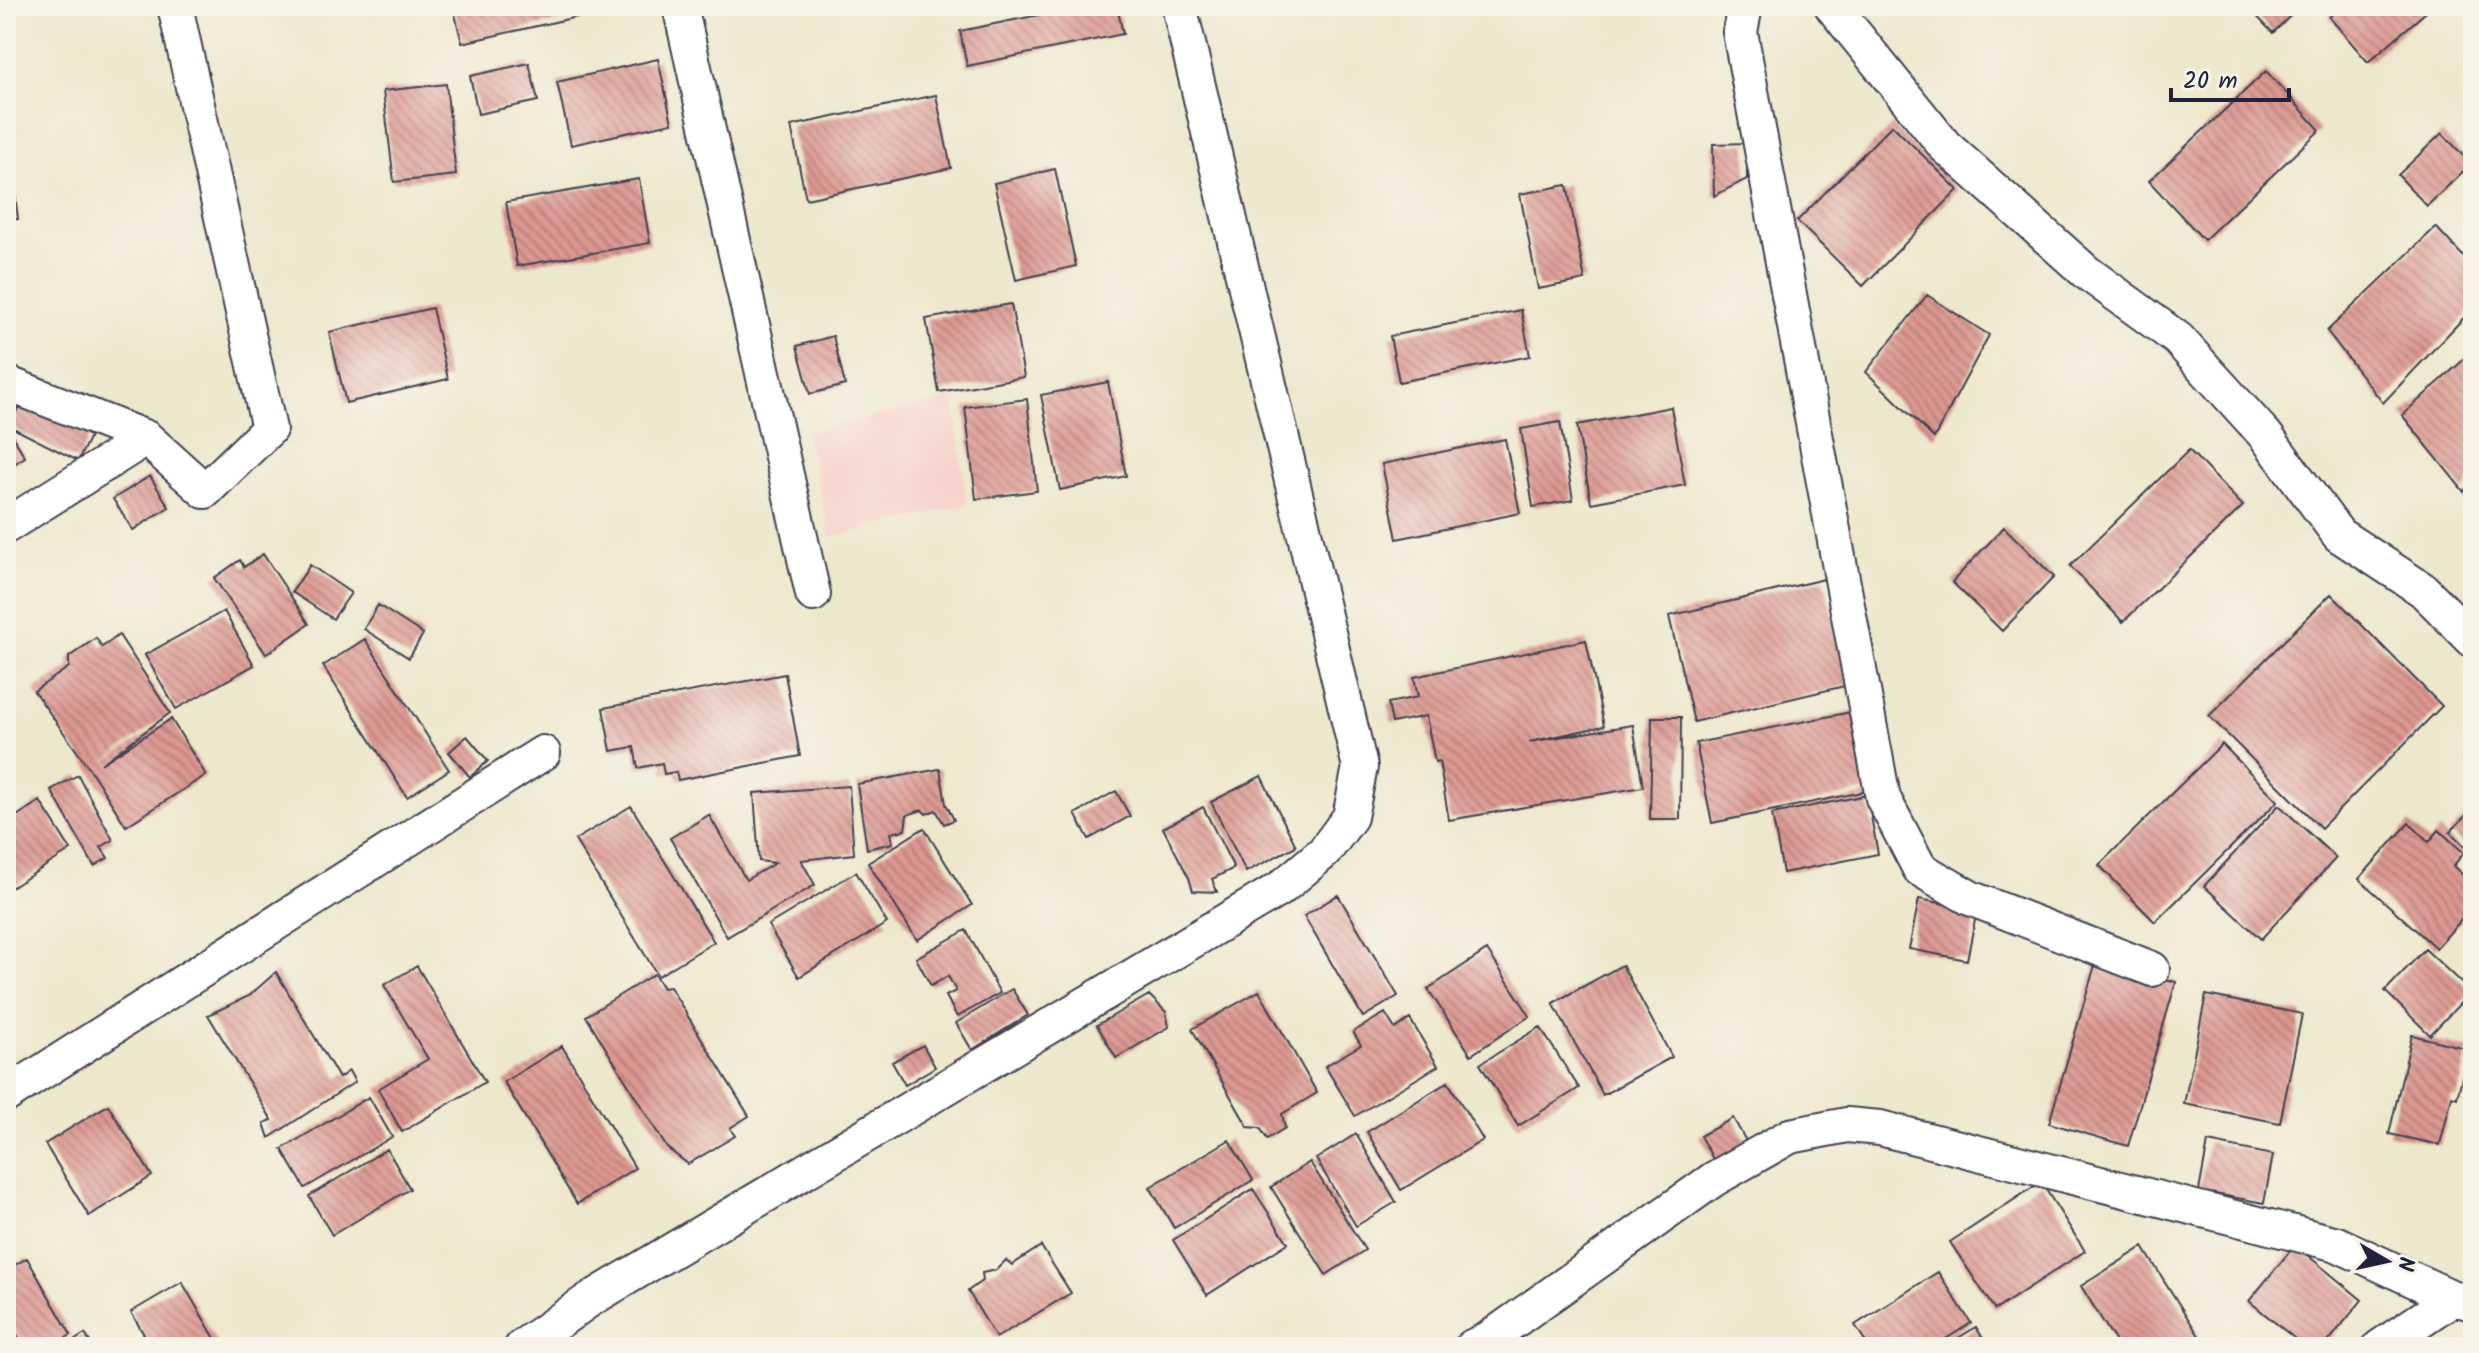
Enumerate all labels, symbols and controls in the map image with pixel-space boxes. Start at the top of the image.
scale bar [2171,52,2289,102]
text: 20 m [2183,62,2238,101]
north arrow [2347,1221,2427,1301]
text: N [2386,1254,2423,1273]

